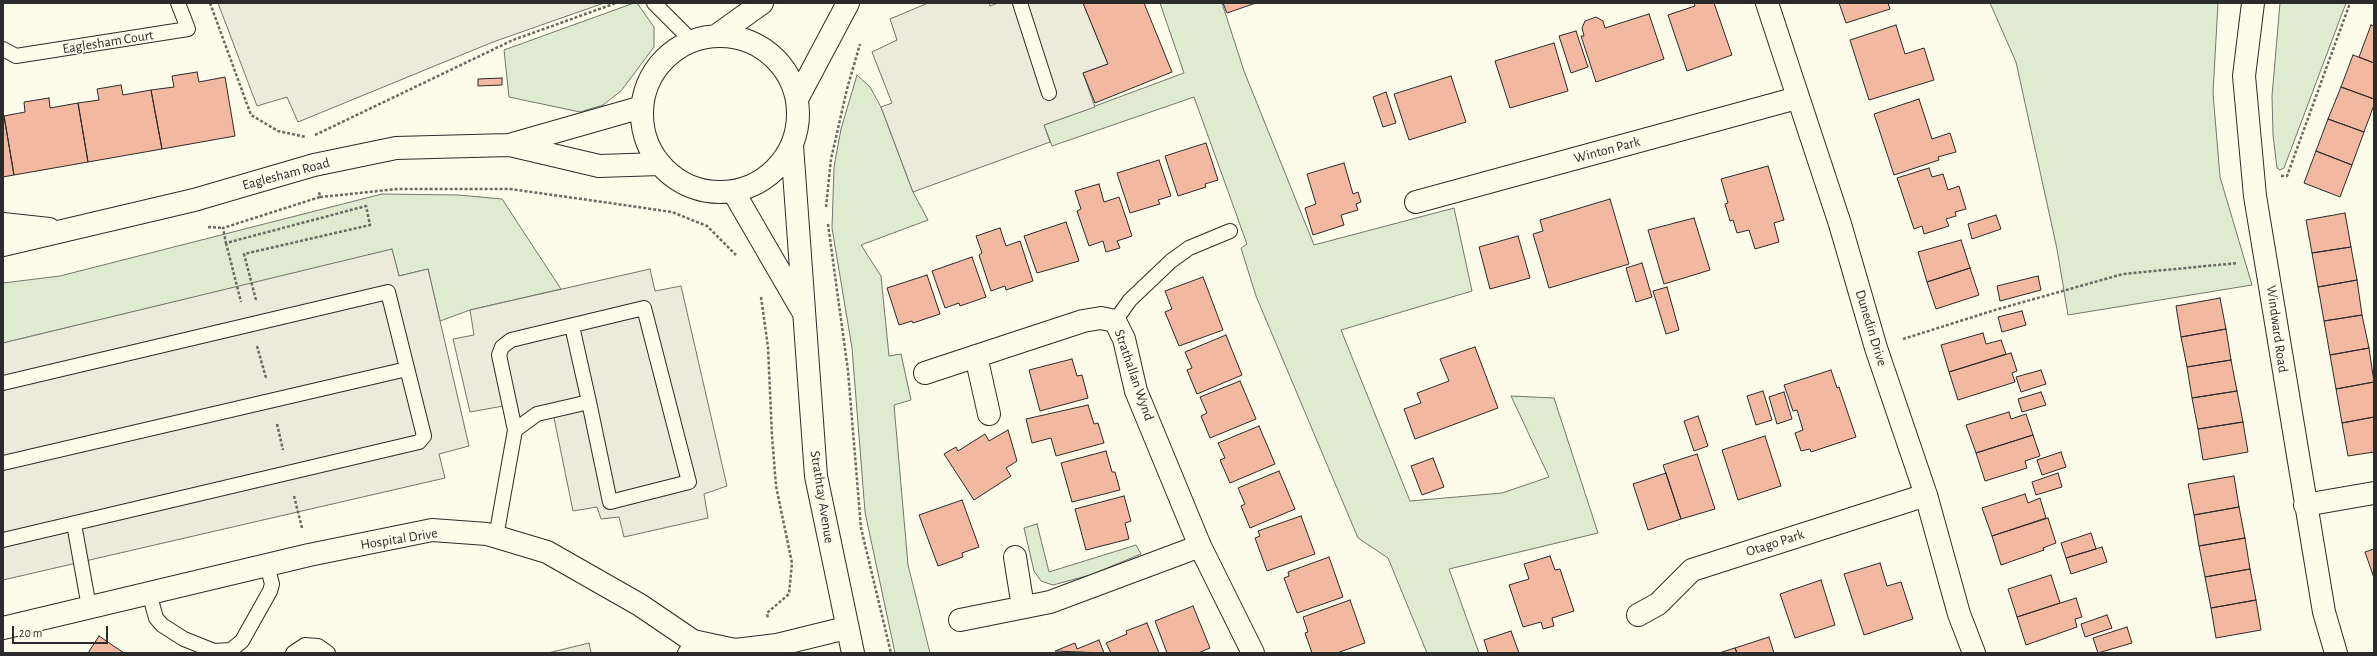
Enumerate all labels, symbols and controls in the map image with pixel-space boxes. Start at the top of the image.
street label: Eaglesham Court [61,27,155,57]
street label: Winton Park [1572,133,1642,167]
street label: Eaglesham Road [240,154,332,194]
street label: Windward Road [2263,284,2291,374]
street label: Dunedin Drive [1851,288,1891,368]
street label: Strathallan Wynd [1111,327,1157,423]
street label: Strathtay Avenue [806,450,838,544]
street label: Hospital Drive [359,525,439,553]
street label: Otago Park [1744,526,1806,560]
scale bar [14,618,110,644]
text: 20 m [19,627,42,639]

